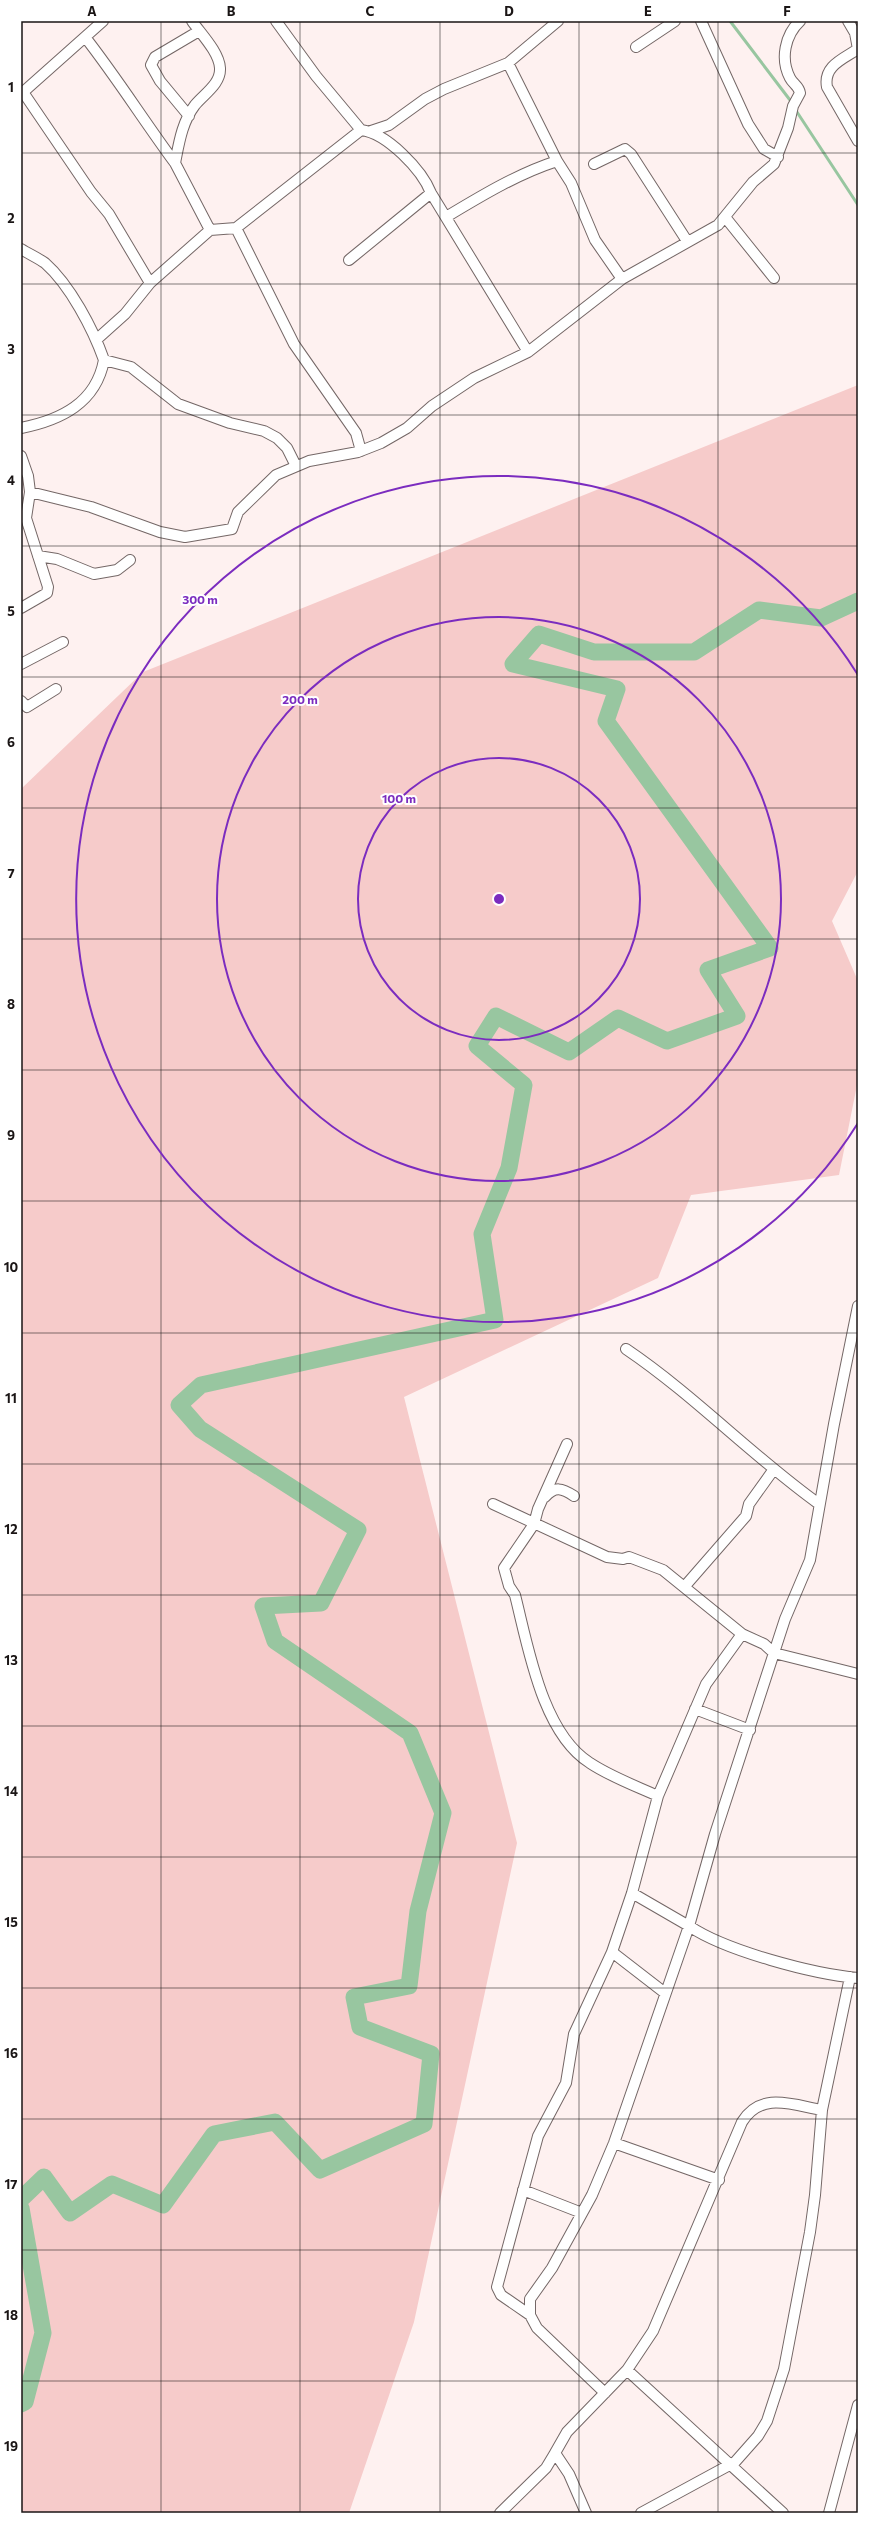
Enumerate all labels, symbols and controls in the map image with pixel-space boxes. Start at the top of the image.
text: A [87,3,97,19]
text: B [227,3,236,19]
text: C [366,3,375,19]
text: D [504,3,514,19]
text: E [644,3,652,19]
text: F [783,3,791,19]
text: 1 [8,79,14,95]
text: 2 [7,210,15,226]
text: 3 [7,341,15,357]
text: 4 [7,472,15,488]
text: 300 m [182,592,218,606]
text: 5 [7,603,15,619]
text: 200 m [282,692,318,706]
text: 6 [7,734,15,750]
text: 100 m [382,791,416,805]
text: 7 [7,865,15,881]
centre of rings [492,892,506,906]
text: 8 [7,996,15,1012]
text: 9 [7,1127,15,1143]
text: 10 [4,1259,19,1275]
text: 11 [5,1390,17,1406]
text: 12 [4,1521,18,1537]
text: 13 [4,1652,18,1668]
text: 14 [4,1783,18,1799]
text: 15 [4,1914,18,1930]
text: 16 [4,2045,18,2061]
text: 17 [4,2176,18,2192]
text: 18 [4,2307,18,2323]
text: 19 [4,2438,18,2454]

